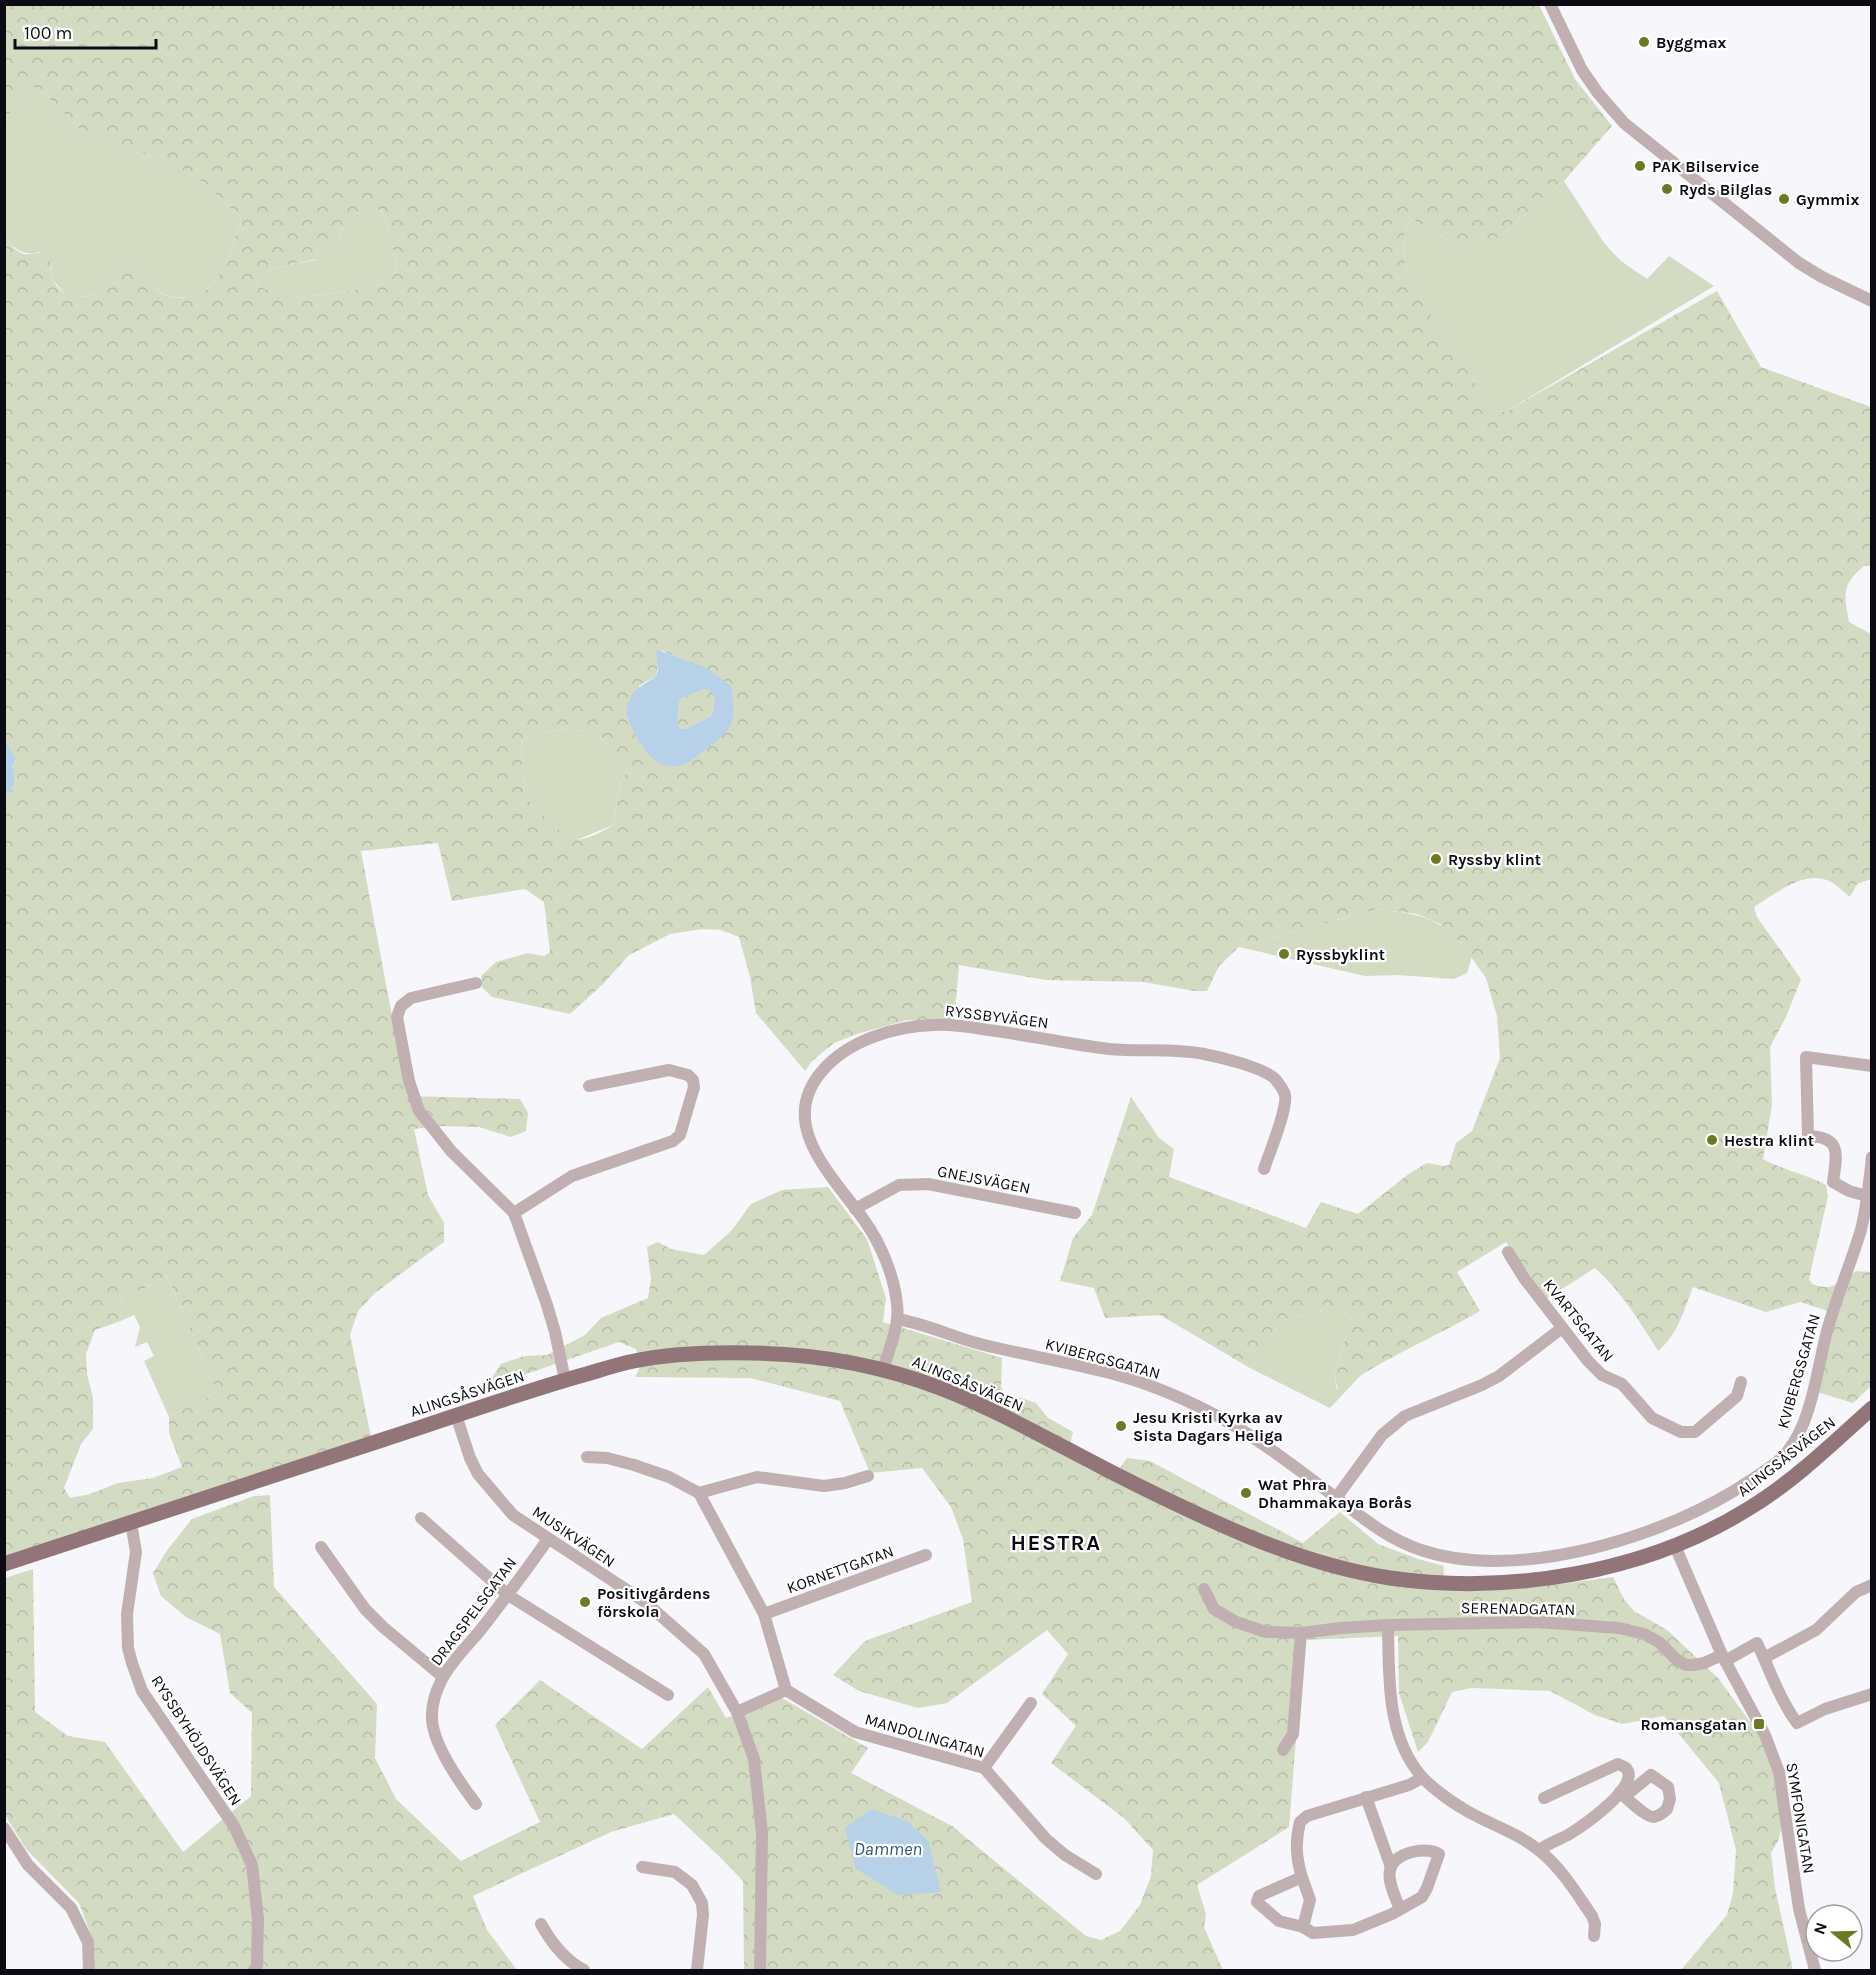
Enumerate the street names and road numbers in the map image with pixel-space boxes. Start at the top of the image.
street label: RYSSBYVÄGEN [944,1001,1050,1032]
street label: GNEJSVÄGEN [936,1161,1032,1198]
street label: KVARTSGATAN [1539,1275,1618,1366]
street label: KVIBERGSGATAN [1773,1312,1824,1431]
street label: KVIBERGSGATAN [1043,1334,1162,1383]
street label: ALINGSÅSVÄGEN [909,1351,1026,1415]
street label: ALINGSÅSVÄGEN [408,1366,527,1421]
street label: ALINGSÅSVÄGEN [1734,1412,1839,1500]
street label: MUSIKVÄGEN [529,1502,619,1571]
street label: KORNETTGATAN [784,1541,896,1598]
street label: DRAGSPELSGATAN [426,1553,520,1669]
street label: SERENADGATAN [1461,1598,1575,1619]
street label: RYSSBYHÖJDSVÄGEN [147,1671,246,1809]
street label: MANDOLINGATAN [863,1709,987,1762]
street label: SYMFONIGATAN [1782,1761,1819,1875]

